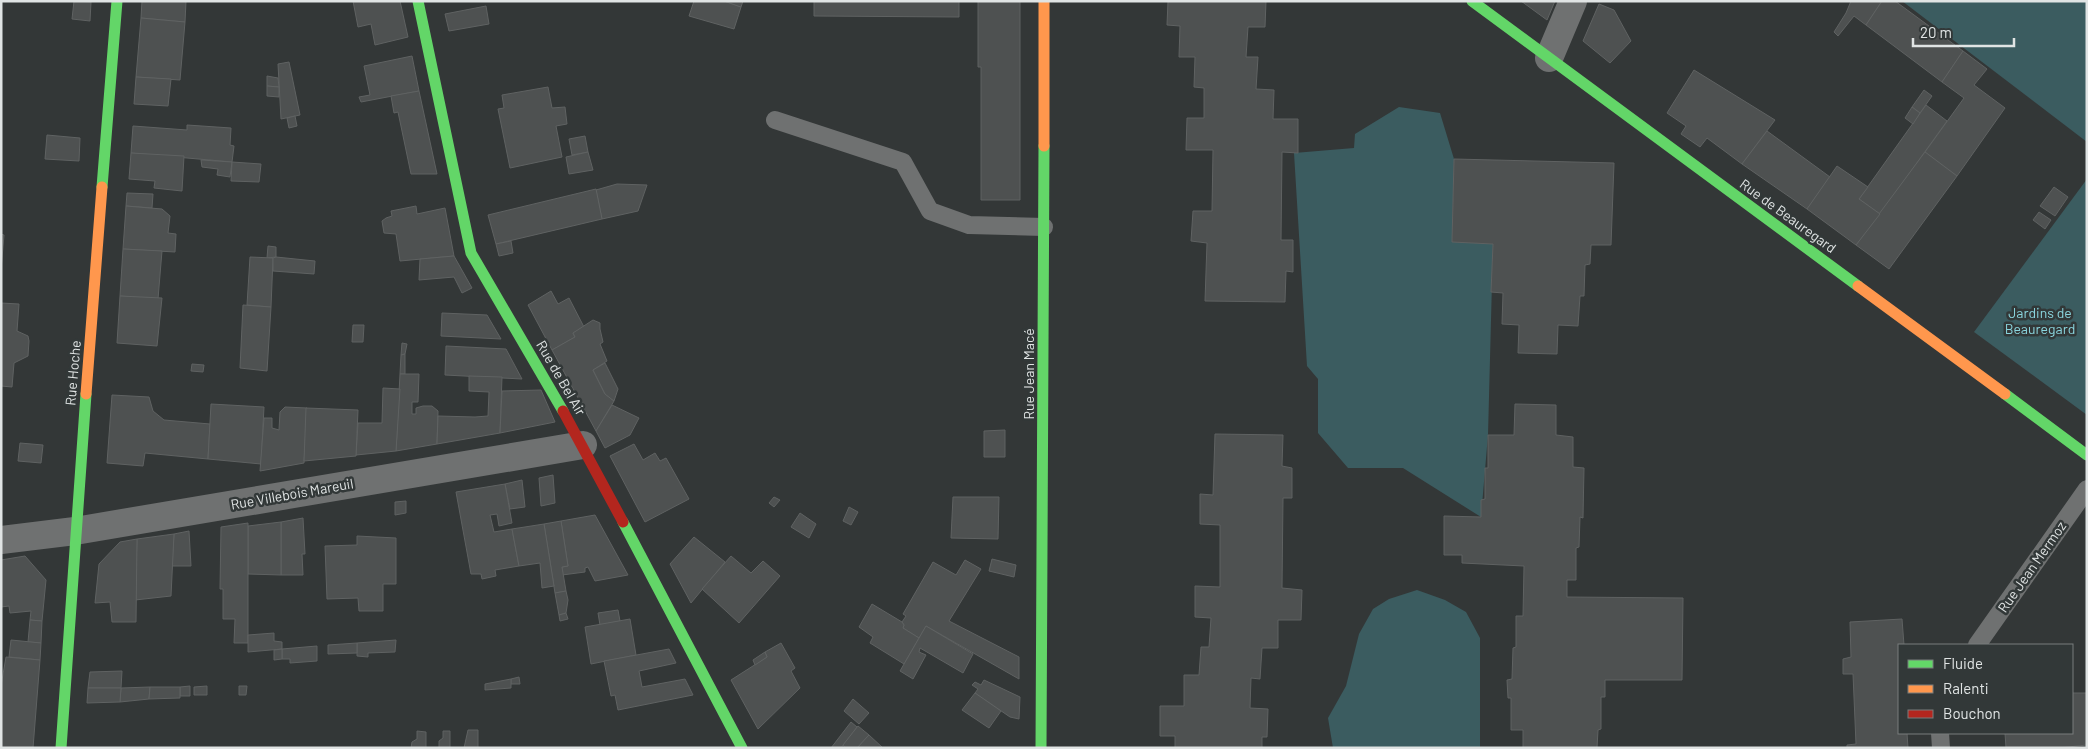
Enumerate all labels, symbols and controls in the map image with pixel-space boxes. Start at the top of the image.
scale bar [1913,15,2014,47]
text: 20 m [1920,23,1952,41]
street label: Rue de Beauregard [1737,175,1840,256]
park label: Jardins de Beauregard [2005,304,2075,337]
street label: Rue Jean Macé [1020,328,1037,420]
street label: Rue de Bel Air [533,337,590,418]
street label: Rue Hoche [61,340,84,406]
street label: Rue Villebois Mareuil [229,474,355,513]
street label: Rue Jean Mermoz [1994,518,2069,616]
legend [1898,644,2073,734]
text: Fluide [1943,654,1983,672]
text: Ralenti [1943,679,1989,697]
text: Bouchon [1943,704,2001,722]

